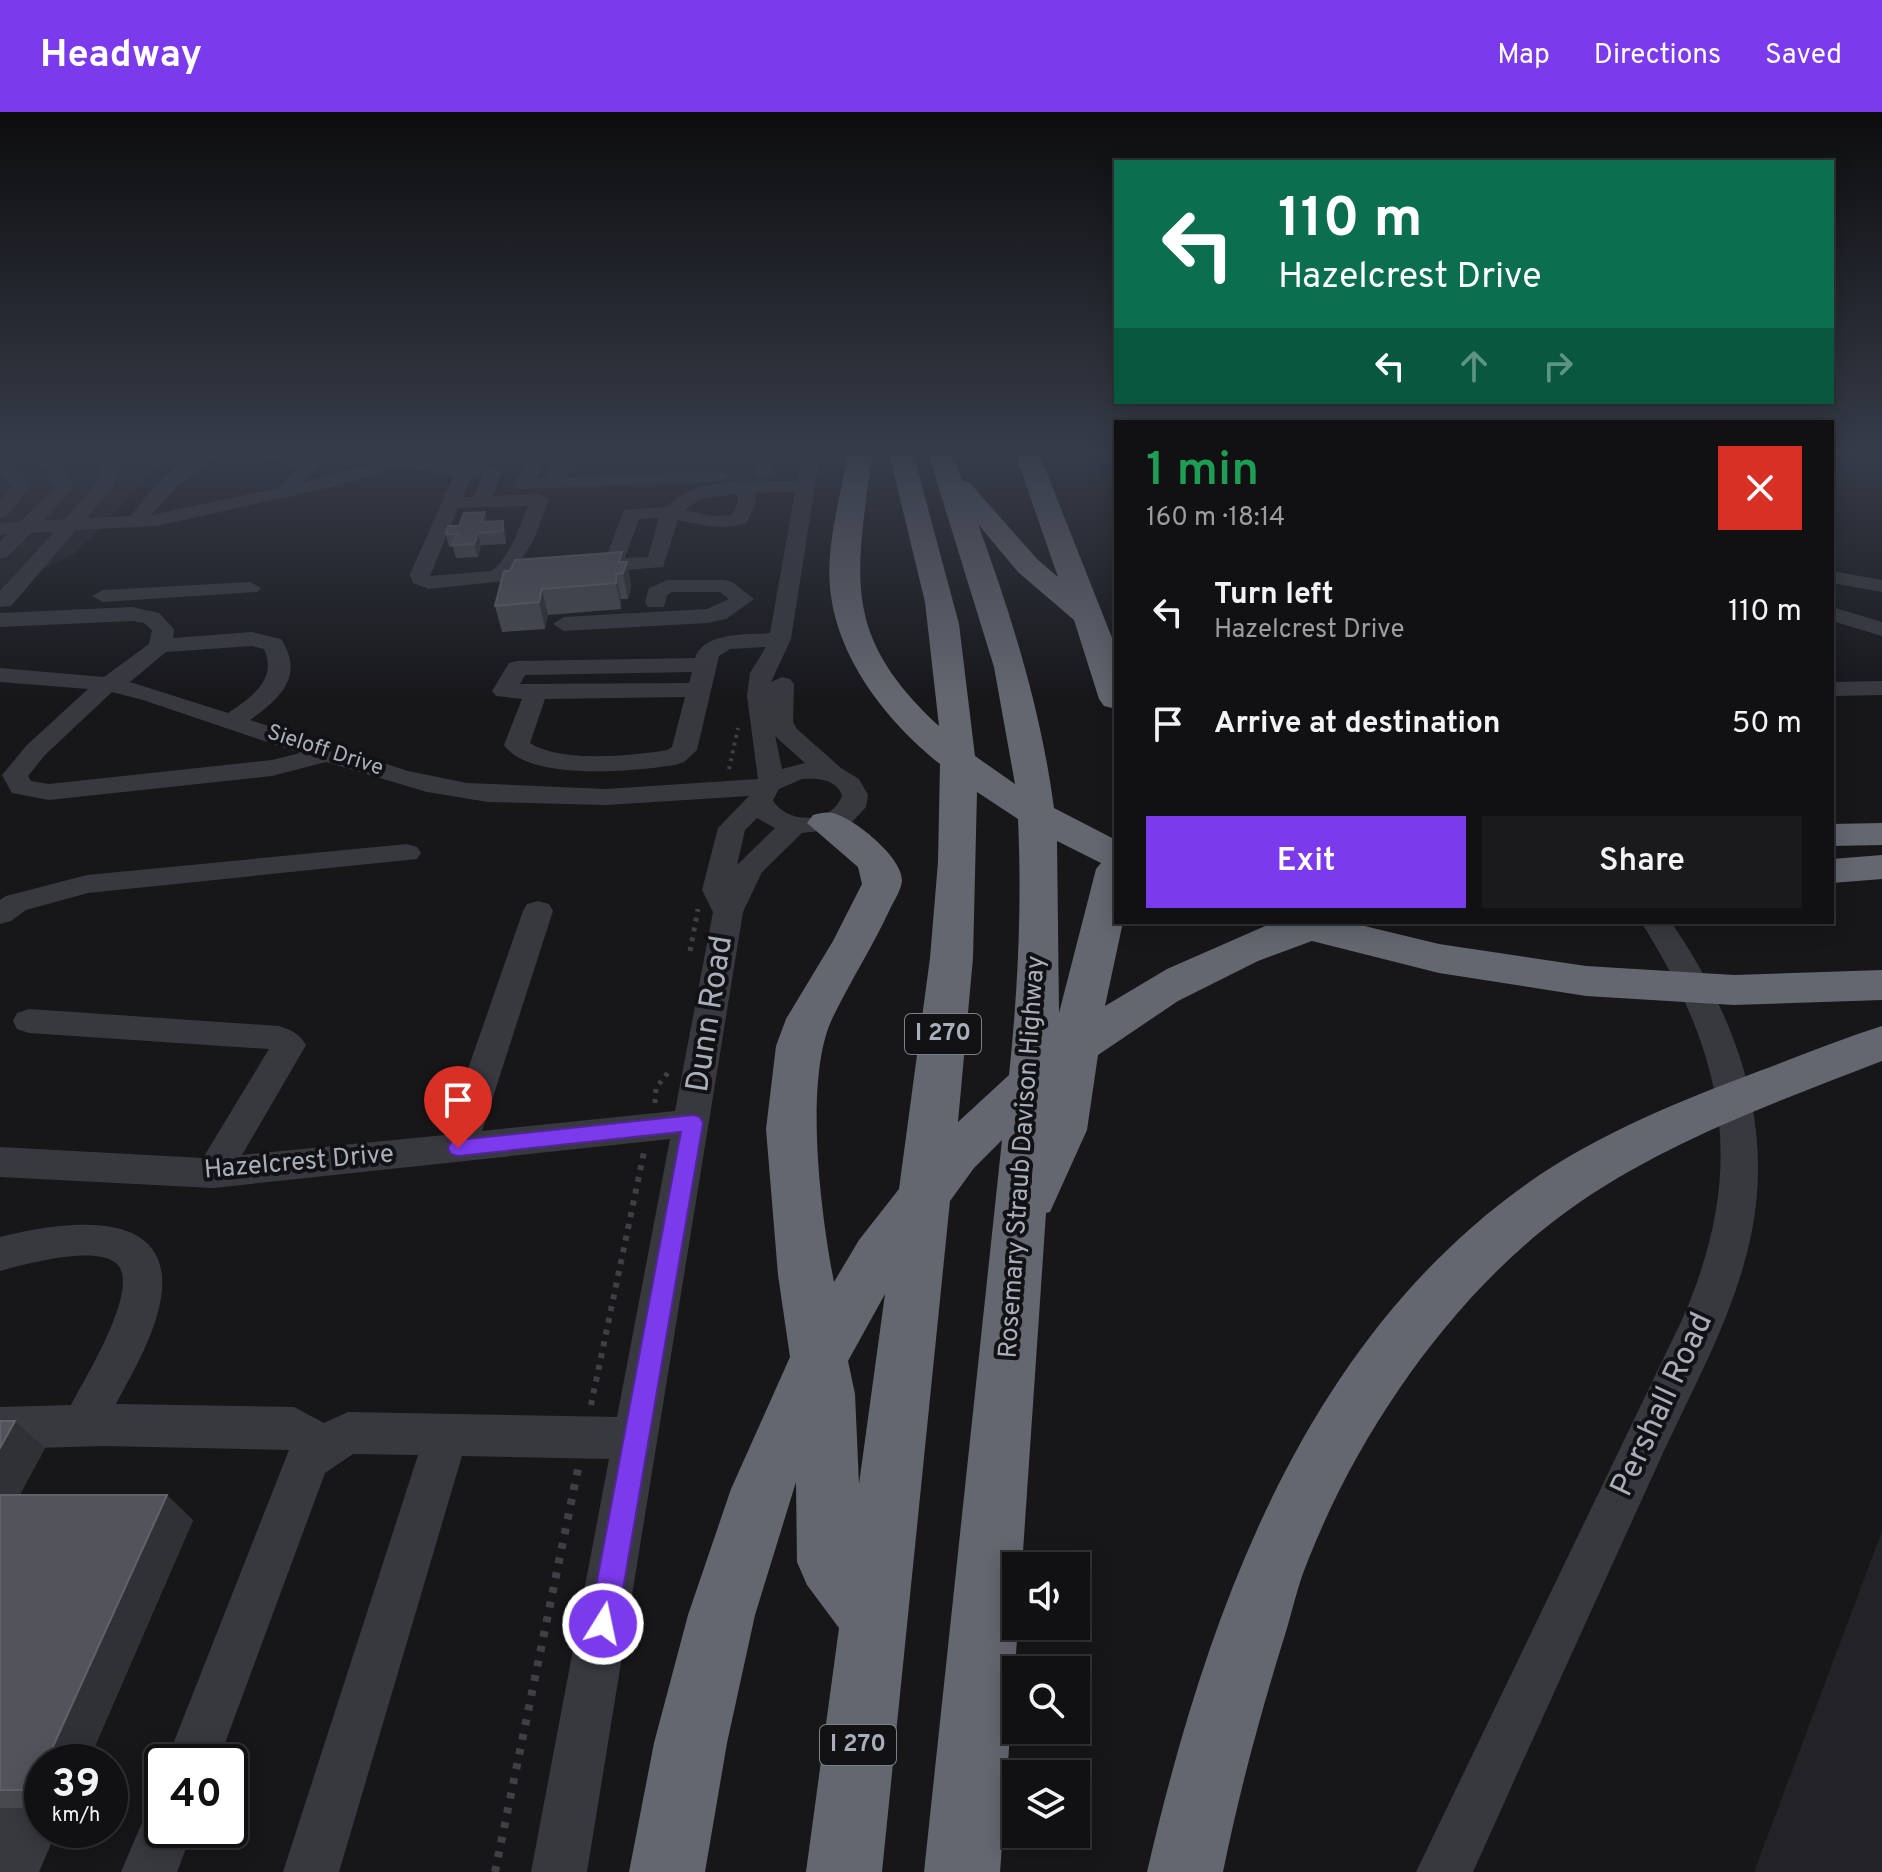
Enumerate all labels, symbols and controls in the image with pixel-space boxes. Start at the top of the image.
text: Headway [40,32,202,81]
text: Map [1497,38,1550,74]
text: Directions [1594,38,1721,74]
text: Saved [1765,38,1842,74]
text: 110 m [1278,186,1423,256]
icon: left [1146,192,1250,296]
text: Hazelcrest Drive [1278,255,1542,301]
icon: left [1368,344,1412,388]
icon: ahead [1452,344,1496,388]
icon: right [1536,344,1580,388]
text: 1 min [1146,442,1259,502]
button: close [1718,446,1802,530]
text: 160 m · 18:14 [1146,502,1285,535]
text: Turn left [1214,577,1334,614]
icon: left [1146,590,1190,634]
text: 110 m [1728,594,1802,631]
text: Hazelcrest Drive [1214,614,1404,647]
icon: arrive [1146,702,1190,746]
text: Arrive at destination [1214,706,1500,743]
text: 50 m [1732,706,1802,743]
street label: Sieloff Drive [263,720,387,782]
button: Exit [1146,816,1466,908]
button: Share [1482,816,1802,908]
street label: Dunn Road [679,933,743,1095]
street label: Rosemary Straub Davison Highway [992,955,1054,1359]
road number: I 270 [905,1014,981,1054]
pin [424,1066,492,1148]
icon: arrive [436,1078,480,1122]
street label: Hazelcrest Drive [203,1138,395,1188]
street label: Pershall Road [1603,1307,1723,1503]
map controls [1002,1552,1090,1848]
button: sound [1002,1552,1090,1640]
position arrow [561,1582,645,1666]
button: search [1002,1656,1090,1744]
road number: I 270 [820,1725,896,1765]
speed limit sign: 40 [144,1744,248,1848]
button: layers [1002,1760,1090,1848]
text: 39 [52,1761,100,1811]
text: km/h [52,1803,100,1829]

